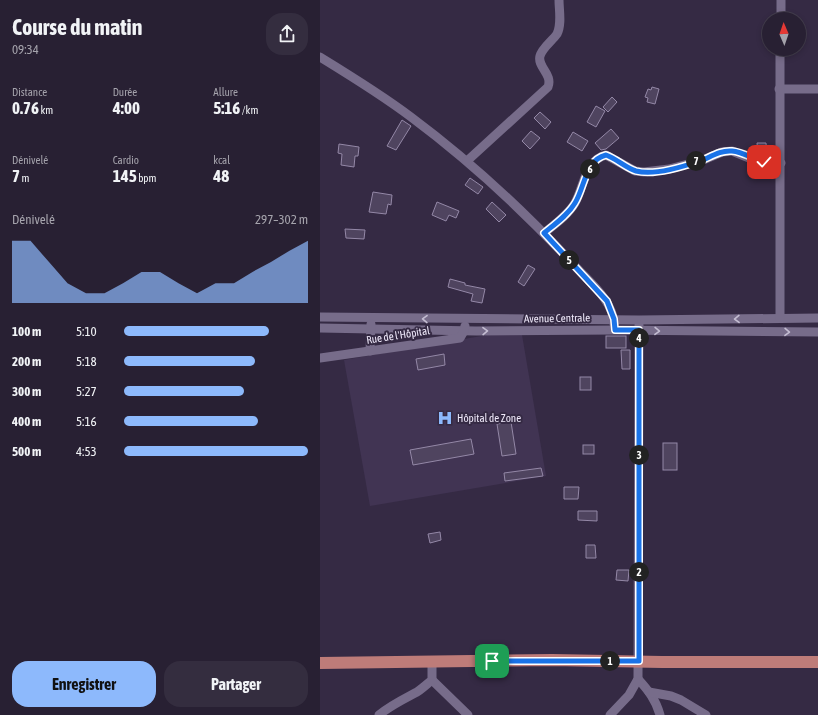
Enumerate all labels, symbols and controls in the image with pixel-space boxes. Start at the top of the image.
north arrow [762,12,806,56]
map controls [762,12,806,56]
button: share [266,13,308,55]
text: Course du matin [12,14,142,40]
text: 09:34 [12,42,39,57]
text: Distance [12,86,47,98]
text: Durée [113,86,137,98]
text: Allure [213,86,238,98]
text: 0.76 [12,98,39,118]
text: 4:00 [113,98,140,118]
text: 5:16 [213,98,240,118]
text: km [39,104,53,116]
text: /km [240,104,258,116]
pin [747,145,781,179]
pin: 7 [686,151,706,171]
icon: check [753,151,775,173]
text: Dénivelé [12,154,48,166]
text: Cardio [113,154,139,166]
text: kcal [213,154,230,166]
text: 7 [693,155,699,167]
pin: 6 [580,159,600,179]
text: 6 [587,163,593,175]
text: 7 [12,166,20,186]
text: 145 [113,166,137,186]
text: 48 [213,166,229,186]
text: m [20,172,29,184]
text: bpm [137,172,157,184]
text: Dénivelé [12,212,55,227]
text: 297–302 m [255,212,308,227]
pin: 5 [559,250,579,270]
text: 5 [566,254,572,266]
street label: Avenue Centrale [524,311,590,325]
one-way arrow [734,314,740,323]
one-way arrow [422,315,428,323]
text: 100 m [12,324,41,339]
text: 5:10 [76,324,97,339]
street label: Rue de l'Hôpital [365,324,431,346]
one-way arrow [654,326,660,335]
one-way arrow [482,327,488,335]
pin: 4 [629,328,649,348]
one-way arrow [784,328,790,336]
text: 4 [636,332,642,344]
text: 200 m [12,354,41,369]
text: 5:18 [76,354,97,369]
text: 300 m [12,384,41,399]
text: 5:27 [76,384,97,399]
hospital icon: Hôpital de Zone [436,409,454,427]
place label: Hôpital de Zone [457,412,521,424]
text: 400 m [12,414,41,429]
text: 5:16 [76,414,97,429]
text: 500 m [12,444,41,459]
text: 4:53 [76,444,97,459]
pin: 3 [629,445,649,465]
text: 3 [636,449,642,461]
pin: 2 [629,562,649,582]
text: 2 [636,566,642,578]
pin [475,644,509,678]
icon: arrive [481,650,503,672]
pin: 1 [600,651,620,671]
text: 1 [607,655,613,667]
button: Enregistrer [12,661,156,707]
button: Partager [164,661,308,707]

